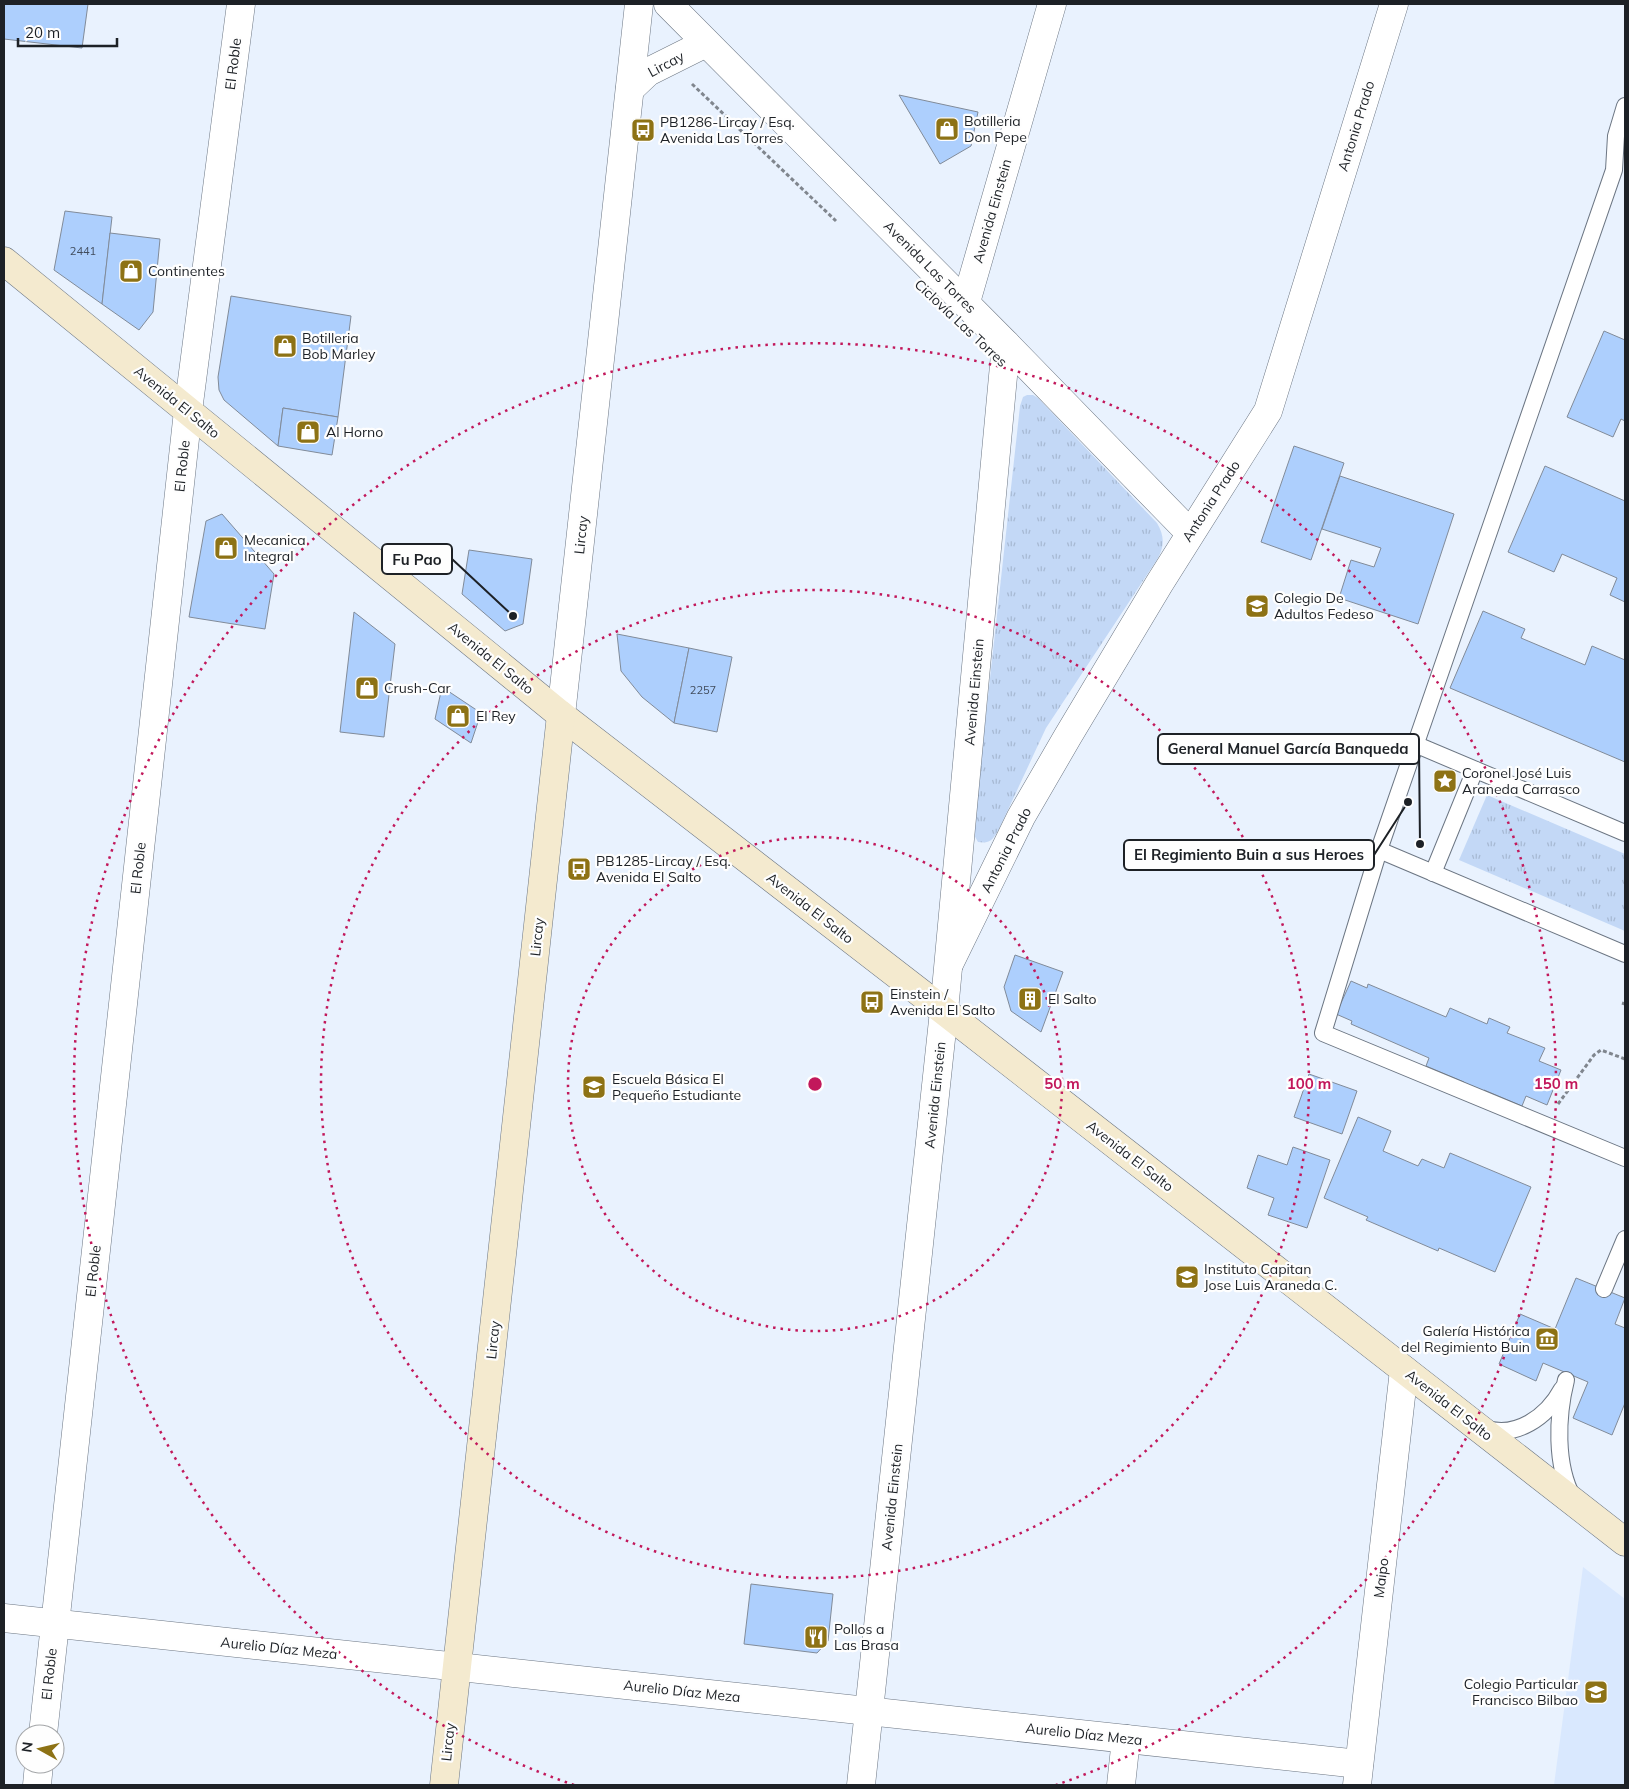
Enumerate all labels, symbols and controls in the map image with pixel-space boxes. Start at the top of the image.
scale bar [18,15,116,47]
text: 20 m [25,23,60,42]
street label: El Roble [221,37,245,91]
street label: Lircay [645,47,688,81]
street label: Antonia Prado [1334,79,1378,173]
place label: Botilleria Don Pepe [964,112,1027,146]
place label: PB1286-Lircay / Esq. Avenida Las Torres [660,113,795,147]
shop icon: Botilleria Don Pepe [934,116,960,142]
bus stop icon: PB1286-Lircay / Esq. Avenida Las Torres [630,117,656,143]
street label: Avenida Einstein [969,157,1015,265]
street label: Avenida Las Torres [880,217,980,317]
house number: 2441 [70,244,96,258]
shop icon: Continentes [118,258,144,284]
place label: Continentes [148,262,225,280]
street label: Ciclovía Las Torres [911,275,1011,371]
place label: Botilleria Bob Marley [302,329,376,363]
shop icon: Botilleria Bob Marley [272,333,298,359]
street label: Avenida El Salto [130,362,224,442]
shop icon: Al Horno [295,419,321,445]
place label: Al Horno [326,423,383,441]
street label: El Roble [170,439,194,493]
street label: Antonia Prado [1178,457,1244,545]
street label: Lircay [570,514,592,555]
place label: Mecanica Integral [244,531,306,565]
shop icon: Mecanica Integral [213,535,239,561]
callout: Fu Pao [382,544,452,574]
text: Fu Pao [392,550,442,569]
place label: Colegio De Adultos Fedeso [1274,589,1374,623]
school or university icon: Colegio De Adultos Fedeso [1244,593,1270,619]
street label: Avenida El Salto [444,618,538,698]
street label: Avenida Einstein [960,638,988,746]
shop icon: Crush-Car [354,675,380,701]
place label: Crush-Car [384,679,452,697]
house number: 2257 [690,683,716,697]
shop icon: El Rey [445,703,471,729]
place label: El Rey [476,707,516,725]
callout: General Manuel García Banqueda [1158,734,1419,764]
text: General Manuel García Banqueda [1167,739,1409,758]
place label: Coronel José Luis Araneda Carrasco [1462,764,1580,798]
place icon: Coronel José Luis Araneda Carrasco [1432,768,1458,794]
street label: Antonia Prado [977,804,1035,896]
callout: El Regimiento Buin a sus Heroes [1124,840,1374,870]
street label: El Roble [126,841,150,895]
text: El Regimiento Buin a sus Heroes [1134,845,1364,864]
place label: PB1285-Lircay / Esq. Avenida El Salto [596,852,731,886]
bus stop icon: PB1285-Lircay / Esq. Avenida El Salto [566,856,592,882]
street label: Avenida El Salto [763,868,857,948]
street label: Lircay [526,916,548,957]
place label: Einstein / Avenida El Salto [890,985,995,1019]
building icon: El Salto [1017,986,1043,1012]
bus stop icon: Einstein / Avenida El Salto [859,989,885,1015]
place label: El Salto [1048,990,1097,1008]
street label: Avenida Einstein [920,1041,950,1149]
place label: Escuela Básica El Pequeño Estudiante [612,1070,741,1104]
school or university icon: Escuela Básica El Pequeño Estudiante [581,1074,607,1100]
text: 50 m [1044,1074,1080,1093]
text: 100 m [1287,1074,1331,1093]
text: 150 m [1534,1074,1578,1093]
centre of rings [806,1075,824,1093]
street label: Avenida El Salto [1083,1116,1177,1196]
street label: El Roble [81,1244,105,1298]
place label: Instituto Capitan Jose Luis Araneda C. [1204,1260,1337,1294]
school or university icon: Instituto Capitan Jose Luis Araneda C. [1174,1264,1200,1290]
street label: Lircay [482,1319,504,1360]
place label: Galería Histórica del Regimiento Buin [1401,1322,1530,1356]
museum icon: Galería Histórica del Regimiento Buin [1534,1326,1560,1352]
street label: Avenida El Salto [1402,1365,1496,1445]
street label: Avenida Einstein [877,1443,907,1551]
street label: Maipo [1370,1557,1392,1599]
place label: Pollos a Las Brasa [834,1620,899,1654]
restaurant icon: Pollos a Las Brasa [803,1624,829,1650]
street label: Aurelio Díaz Meza [220,1633,338,1663]
street label: El Roble [37,1647,61,1701]
place label: Colegio Particular Francisco Bilbao [1464,1675,1579,1709]
street label: Aurelio Díaz Meza [623,1676,741,1706]
school or university icon: Colegio Particular Francisco Bilbao [1583,1679,1609,1705]
street label: Aurelio Díaz Meza [1025,1719,1143,1749]
street label: Lircay [437,1721,459,1762]
north arrow [15,1724,65,1774]
text: N [17,1741,37,1754]

